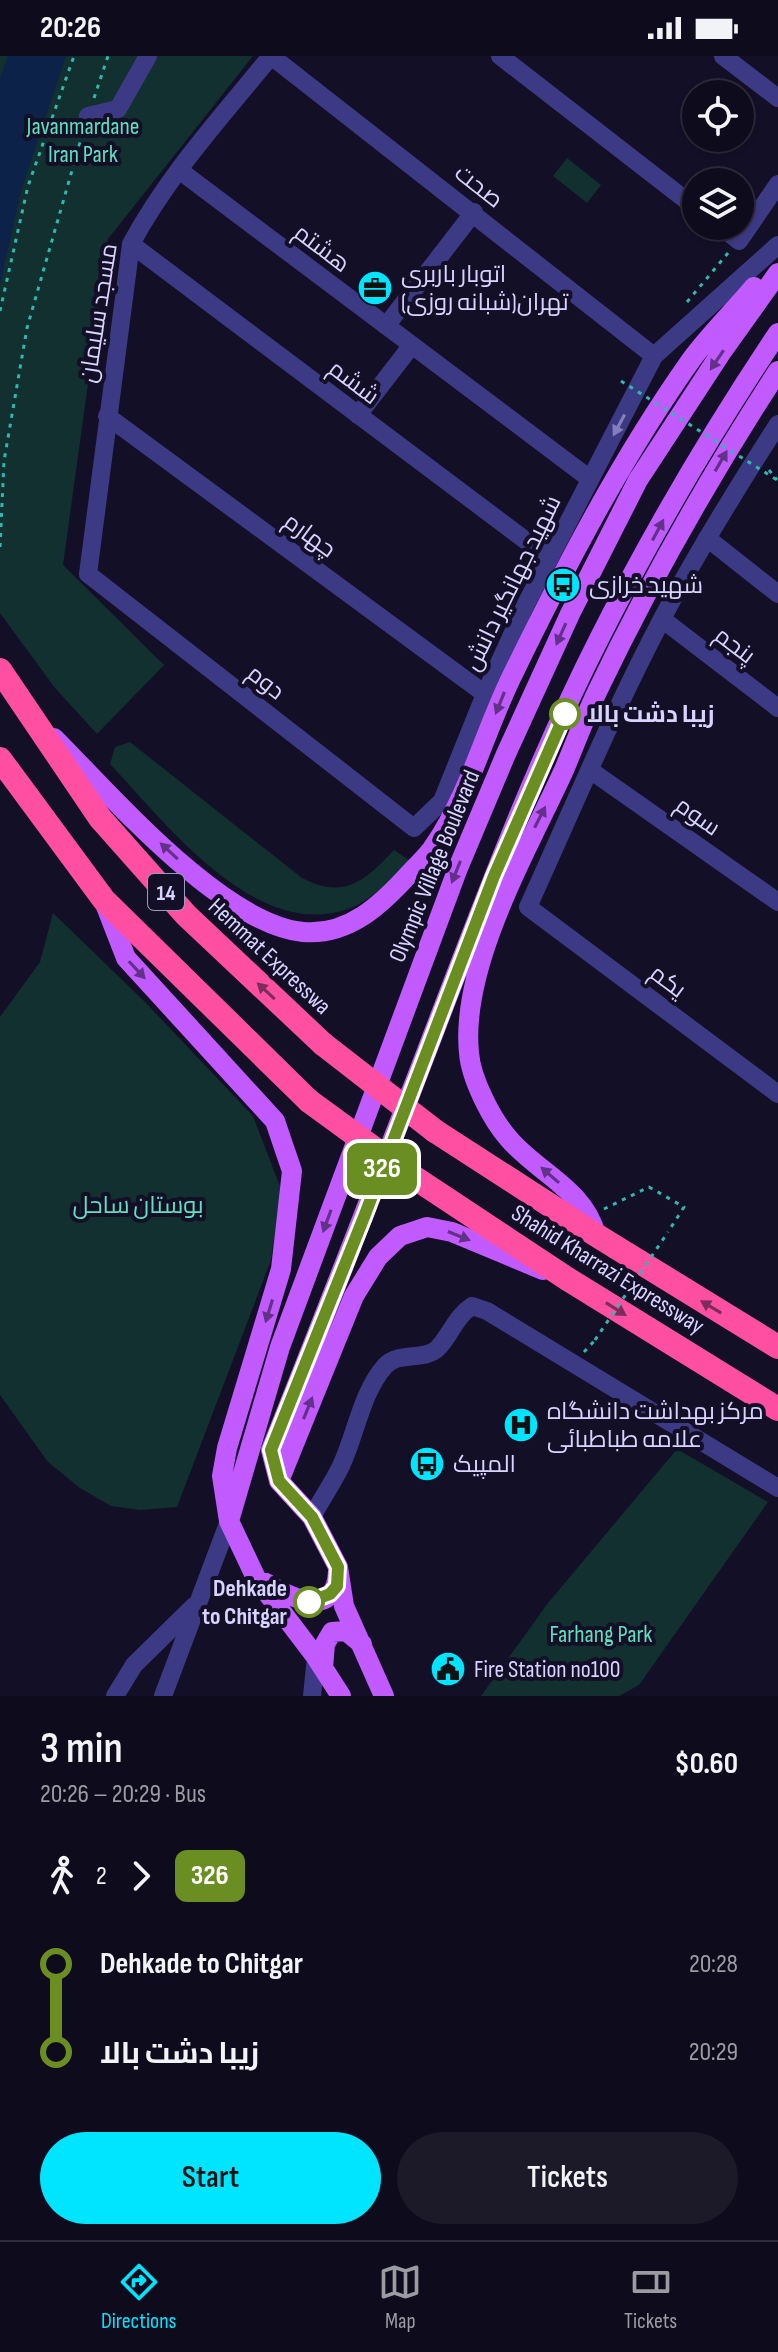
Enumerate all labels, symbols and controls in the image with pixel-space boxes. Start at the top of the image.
text: 20:26 [40,10,101,46]
map controls [682,80,754,240]
button: locate [682,80,754,152]
park label: Javanmardane Iran Park [26,112,139,169]
street label: صحت [449,158,509,214]
button: layers [682,168,754,240]
street label: هشتم [287,218,355,280]
street label: مسجد سلیمان [73,241,124,385]
place label: اتوبار باربری تهران(شبانه روزی) [401,260,569,317]
office icon: اتوبار باربری تهران(شبانه روزی) [356,269,394,307]
one-way arrow [710,349,725,371]
street label: ششم [322,354,385,412]
one-way arrow [612,414,626,436]
one-way arrow [714,450,728,472]
street label: شهید جهانگیر دانش [457,491,567,676]
street label: چهارم [277,507,342,565]
one-way arrow [651,519,664,542]
bus stop icon: شهید خرازی [544,566,582,604]
place label: شهید خرازی [589,571,703,600]
street label: پنجم [708,621,761,671]
one-way arrow [554,622,568,646]
street label: دوم [241,659,290,707]
one-way arrow [494,691,507,715]
marker: زیبا دشت بالا [550,699,580,729]
place label: زیبا دشت بالا [587,700,714,729]
street label: Olympic Village Boulevard [383,766,486,966]
street label: سوم [669,791,726,843]
one-way arrow [533,806,547,829]
one-way arrow [160,842,179,860]
one-way arrow [449,860,462,884]
road number: 14 [148,874,184,910]
street label: Hemmat Expresswa [202,892,337,1021]
street label: یکم [643,958,692,1006]
one-way arrow [128,960,146,979]
one-way arrow [257,982,276,1000]
line badge: 326 [336,1143,428,1195]
text: 326 [363,1152,401,1185]
one-way arrow [541,1167,560,1185]
park label: بوستان ساحل [72,1191,204,1220]
street label: Shahid Kharrazi Expressway [506,1198,709,1340]
one-way arrow [320,1209,333,1233]
one-way arrow [447,1230,471,1243]
one-way arrow [701,1299,722,1314]
one-way arrow [262,1300,275,1324]
one-way arrow [605,1301,626,1316]
one-way arrow [302,1397,315,1420]
place label: مرکز بهداشت دانشگاه علامه طباطبائی [547,1397,764,1454]
hospital icon: مرکز بهداشت دانشگاه علامه طباطبائی [502,1406,540,1444]
bus stop icon: المپیک [408,1445,446,1483]
place label: المپیک [453,1450,516,1479]
place label: Dehkade to Chitgar [202,1574,288,1631]
marker: Dehkade to Chitgar [294,1587,324,1617]
park label: Farhang Park [549,1620,653,1649]
public building icon: Fire Station no100 [429,1650,467,1688]
place label: Fire Station no100 [474,1655,620,1684]
text: 3 min [40,1722,123,1775]
text: $0.60 [674,1746,738,1782]
text: 20:26 – 20:29 · Bus [40,1779,206,1810]
icon: walk [40,1854,84,1898]
icon: forward [119,1854,163,1898]
text: 326 [191,1859,229,1892]
text: 2 [96,1861,107,1892]
text: Dehkade to Chitgar [100,1946,303,1982]
text: 20:28 [689,1949,738,1980]
text: زیبا دشت بالا [100,2036,259,2072]
text: 20:29 [689,2037,738,2068]
button: Start [40,2132,381,2224]
button: Tickets [397,2132,738,2224]
tab: Directions [101,2260,177,2335]
tab: Map [378,2260,422,2335]
tab: Tickets [624,2260,677,2335]

